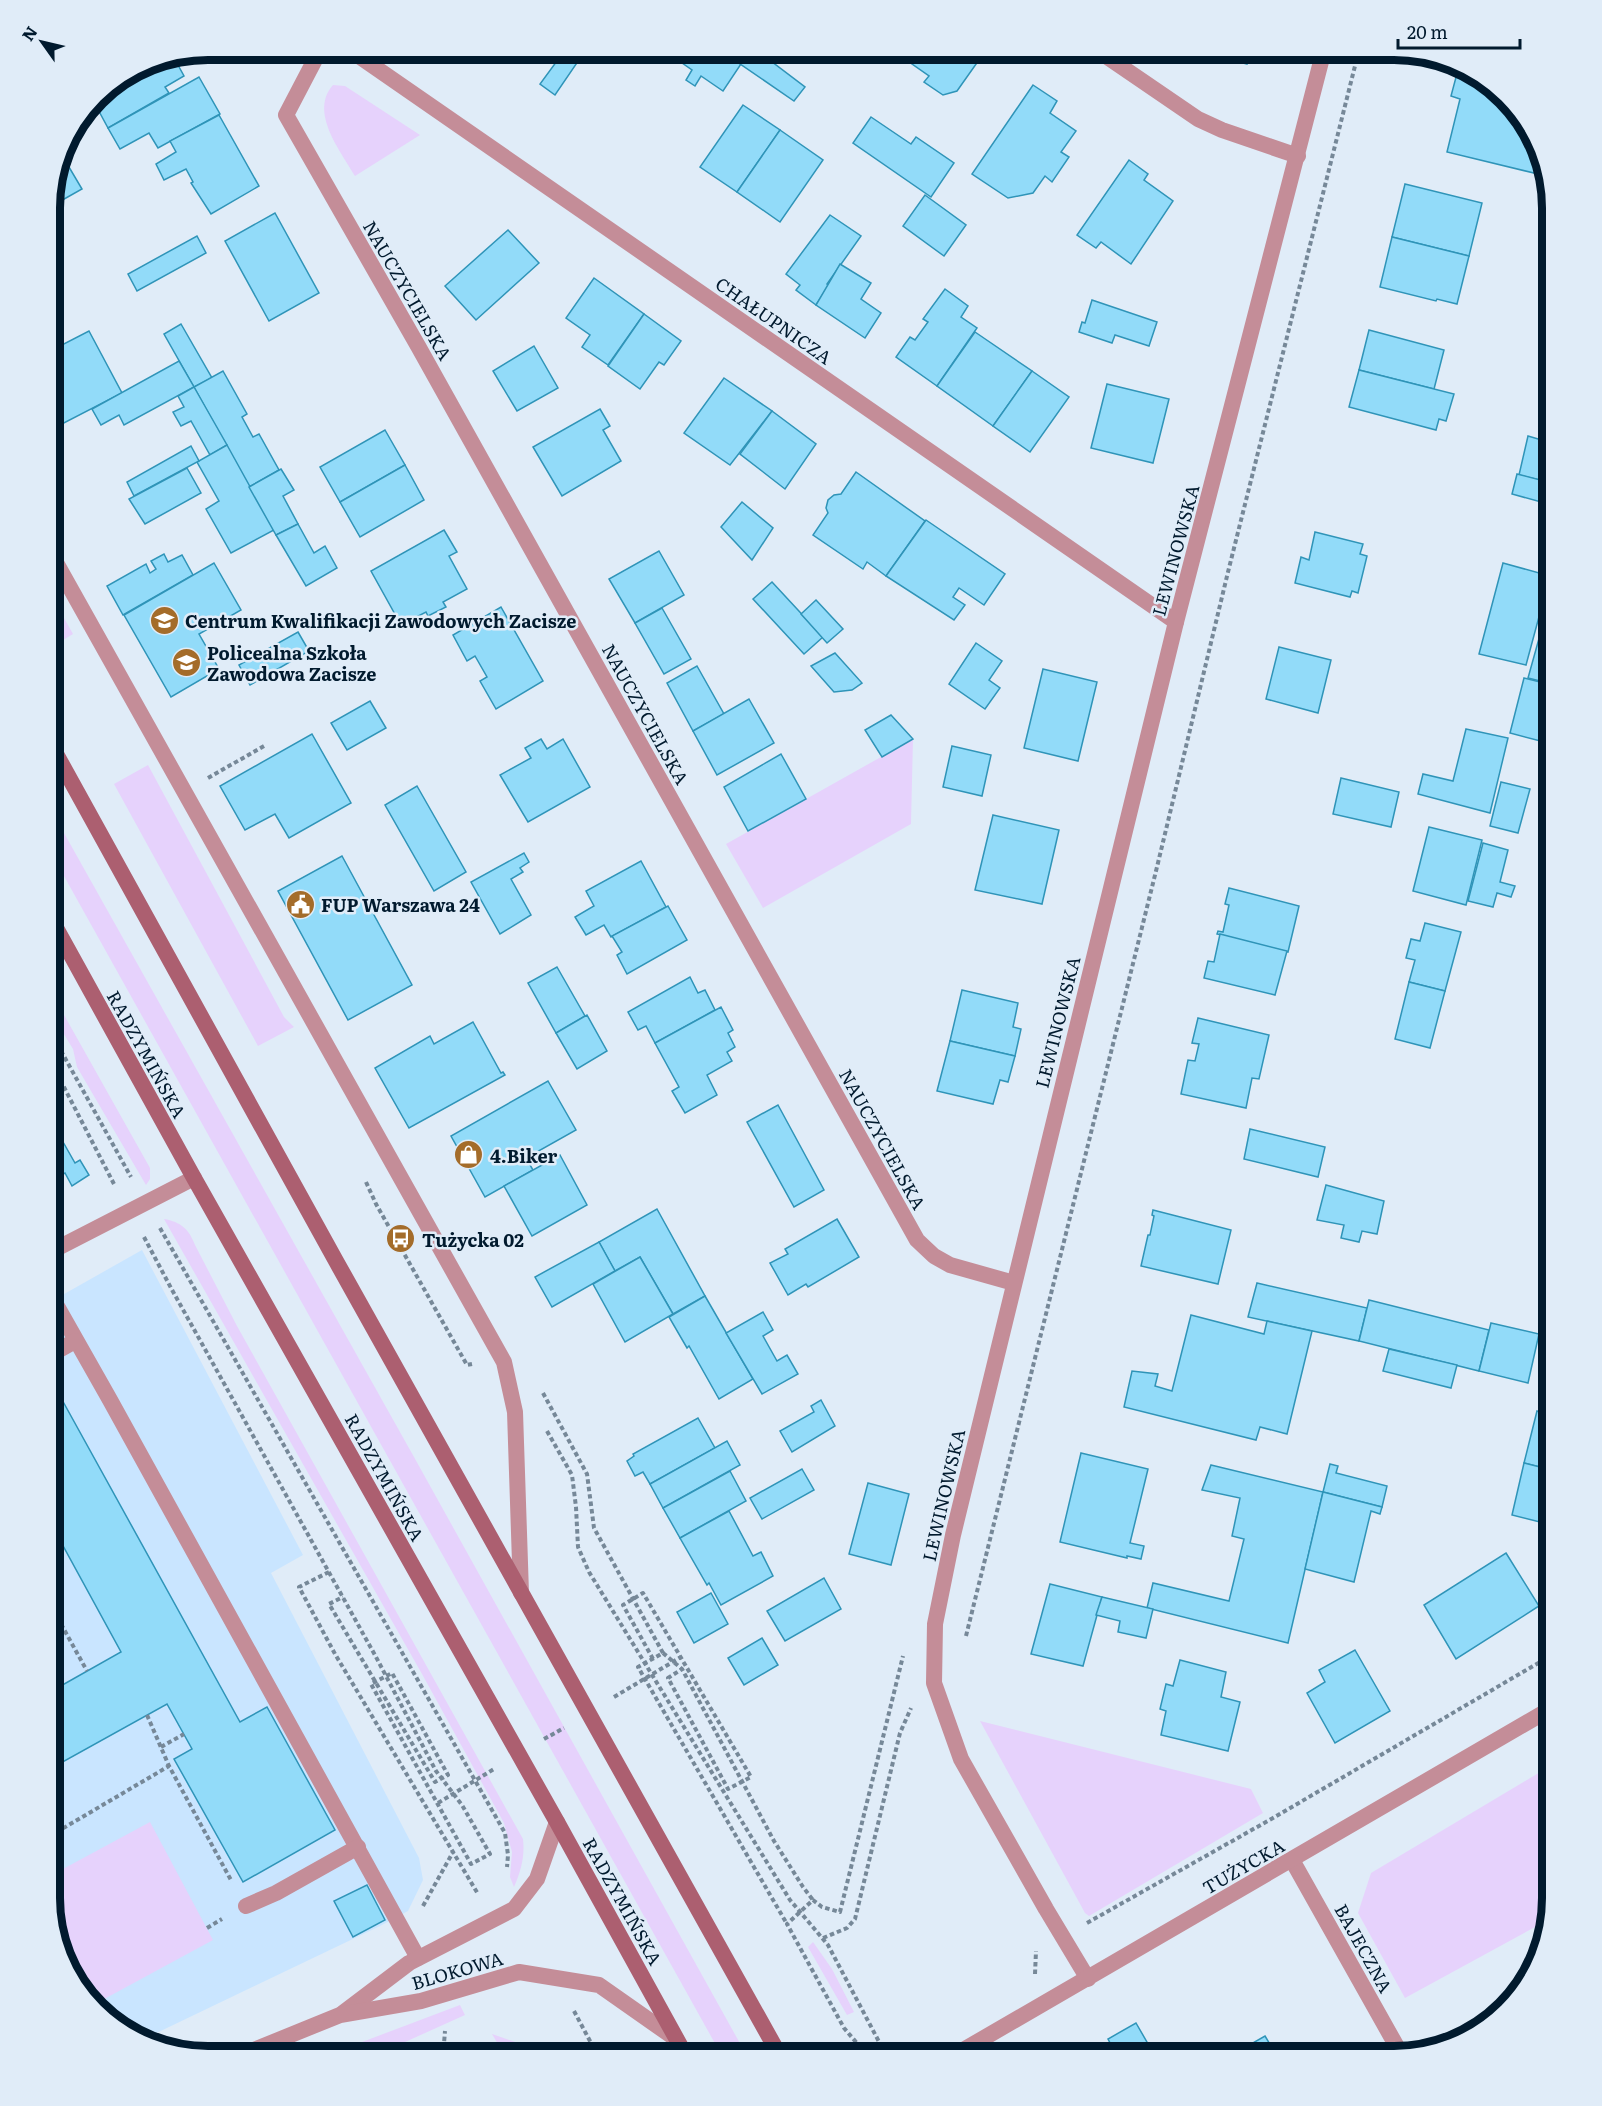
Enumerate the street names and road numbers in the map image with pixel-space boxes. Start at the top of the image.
street label: NAUCZYCIELSKA [357,215,459,365]
street label: CHAŁUPNICZA [710,270,838,370]
street label: LEWINOWSKA [1144,481,1206,619]
street label: NAUCZYCIELSKA [596,639,696,789]
street label: LEWINOWSKA [1028,953,1086,1091]
street label: RADZYMIŃSKA [101,985,193,1123]
street label: NAUCZYCIELSKA [833,1064,933,1214]
street label: RADZYMIŃSKA [339,1408,431,1546]
street label: LEWINOWSKA [915,1426,971,1564]
street label: RADZYMIŃSKA [577,1832,669,1970]
street label: TUŻYCKA [1197,1832,1289,1900]
street label: BAJECZNA [1328,1899,1400,1997]
street label: BLOKOWA [408,1944,506,1996]

